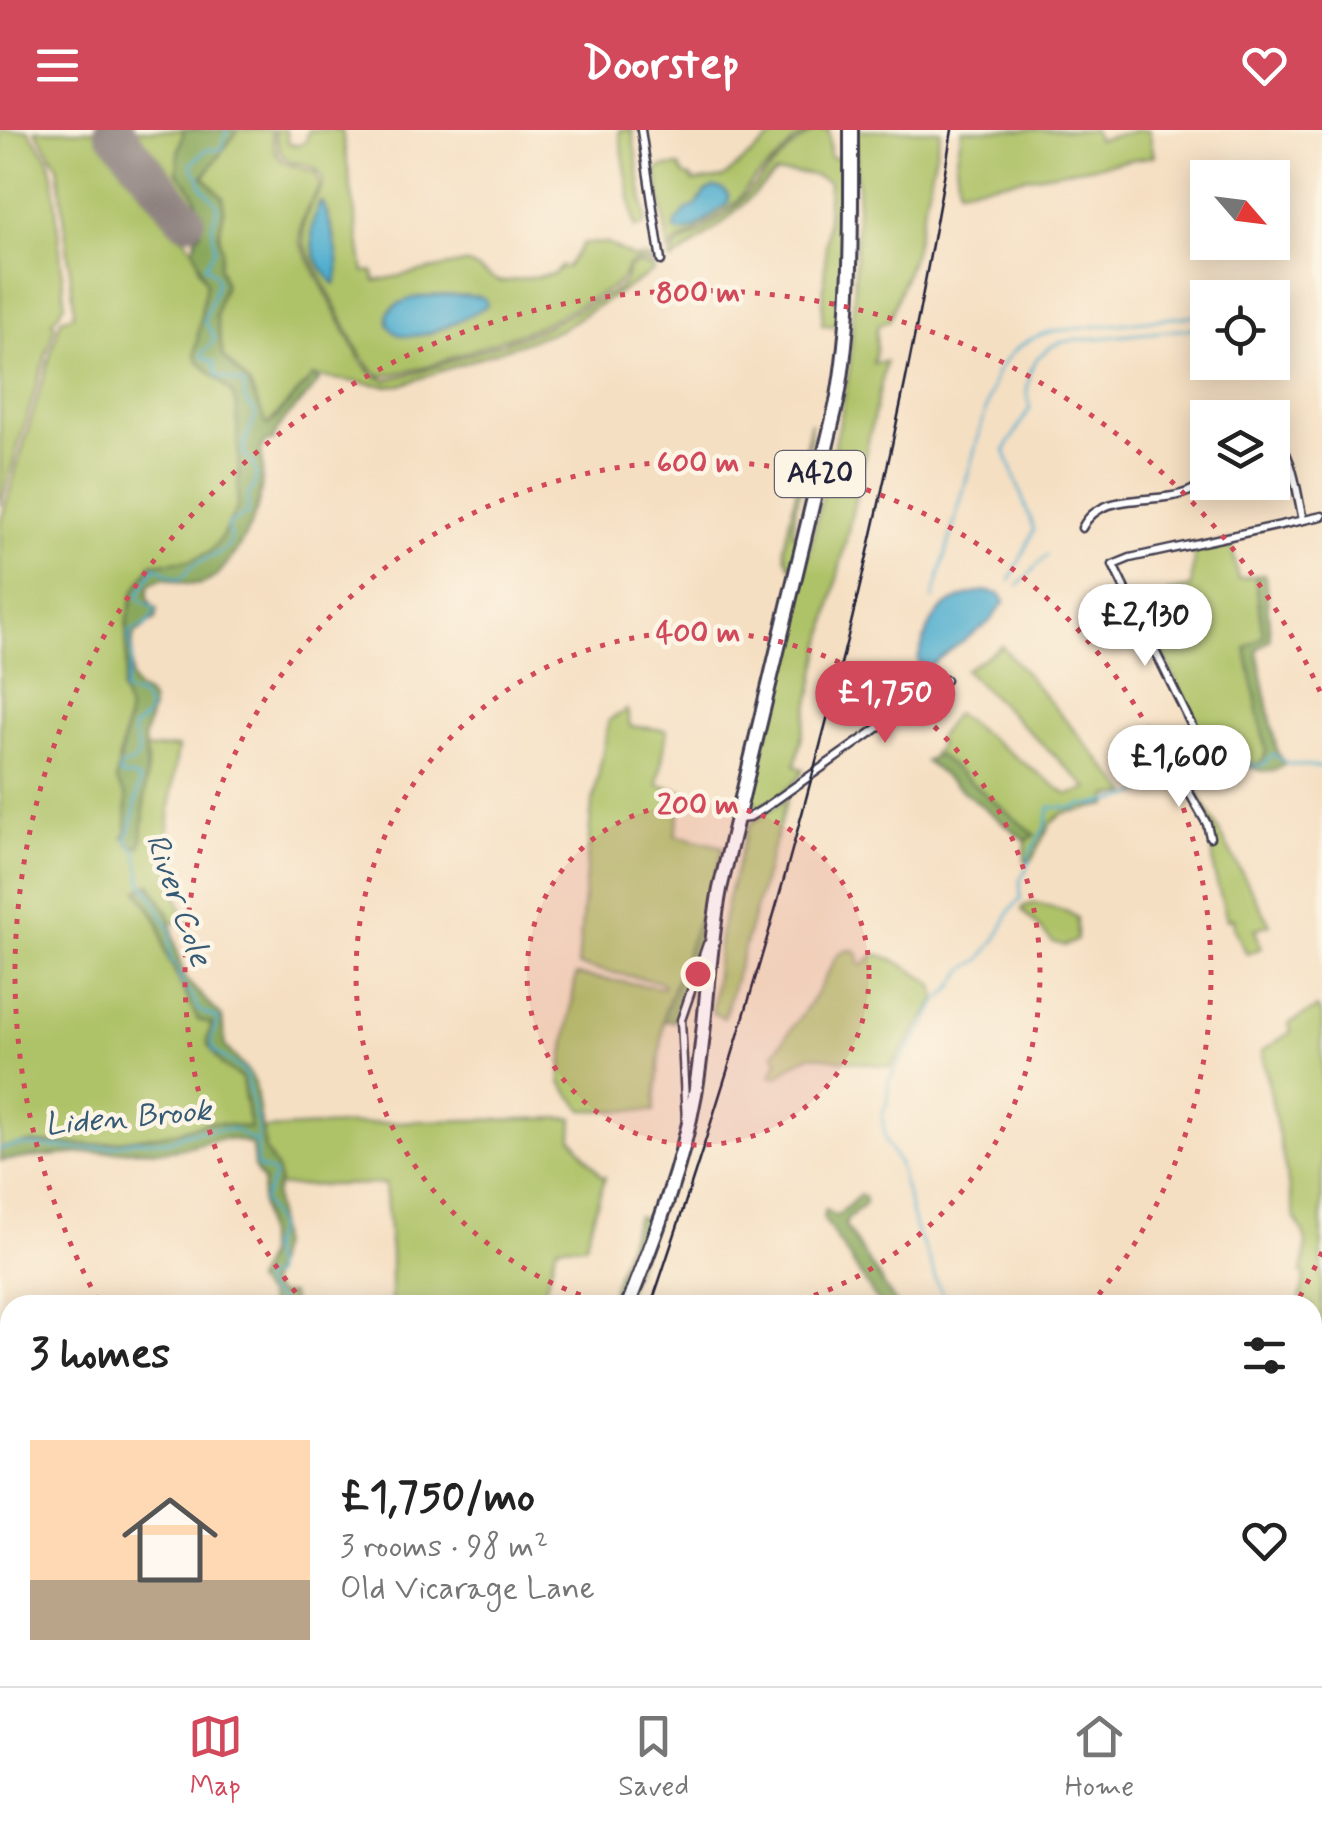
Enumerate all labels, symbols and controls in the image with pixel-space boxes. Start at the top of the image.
text: Doorstep [582,36,740,95]
icon: menu [30,38,85,93]
icon: heart [1237,38,1292,93]
north arrow [1190,160,1290,260]
map controls [1190,160,1290,500]
text: 800 m [656,274,740,313]
button: locate [1190,280,1290,380]
button: layers [1190,400,1290,500]
text: 600 m [657,444,739,483]
road number: A420 [775,451,865,497]
pin: £2,130 [1064,584,1226,669]
text: £2,130 [1100,595,1190,637]
text: 400 m [656,614,740,653]
pin: £1,750 [804,661,966,746]
text: £1,750 [837,672,933,714]
pin: £1,600 [1098,725,1260,810]
text: £1,600 [1130,736,1228,778]
text: 200 m [657,786,739,825]
water label: River Cole [135,828,222,973]
centre of rings [680,956,716,992]
water label: Liden Brook [43,1090,215,1146]
text: 3 homes [30,1328,170,1383]
icon: filters [1237,1328,1292,1383]
text: £1,750/mo [340,1471,535,1526]
icon: home [110,1480,230,1600]
icon: heart [1237,1513,1292,1568]
text: 3 rooms · 98 m² [340,1526,548,1568]
text: Old Vicarage Lane [340,1568,595,1610]
tab: Map [188,1709,243,1806]
tab: Saved [618,1709,689,1806]
tab: Home [1065,1709,1134,1806]

